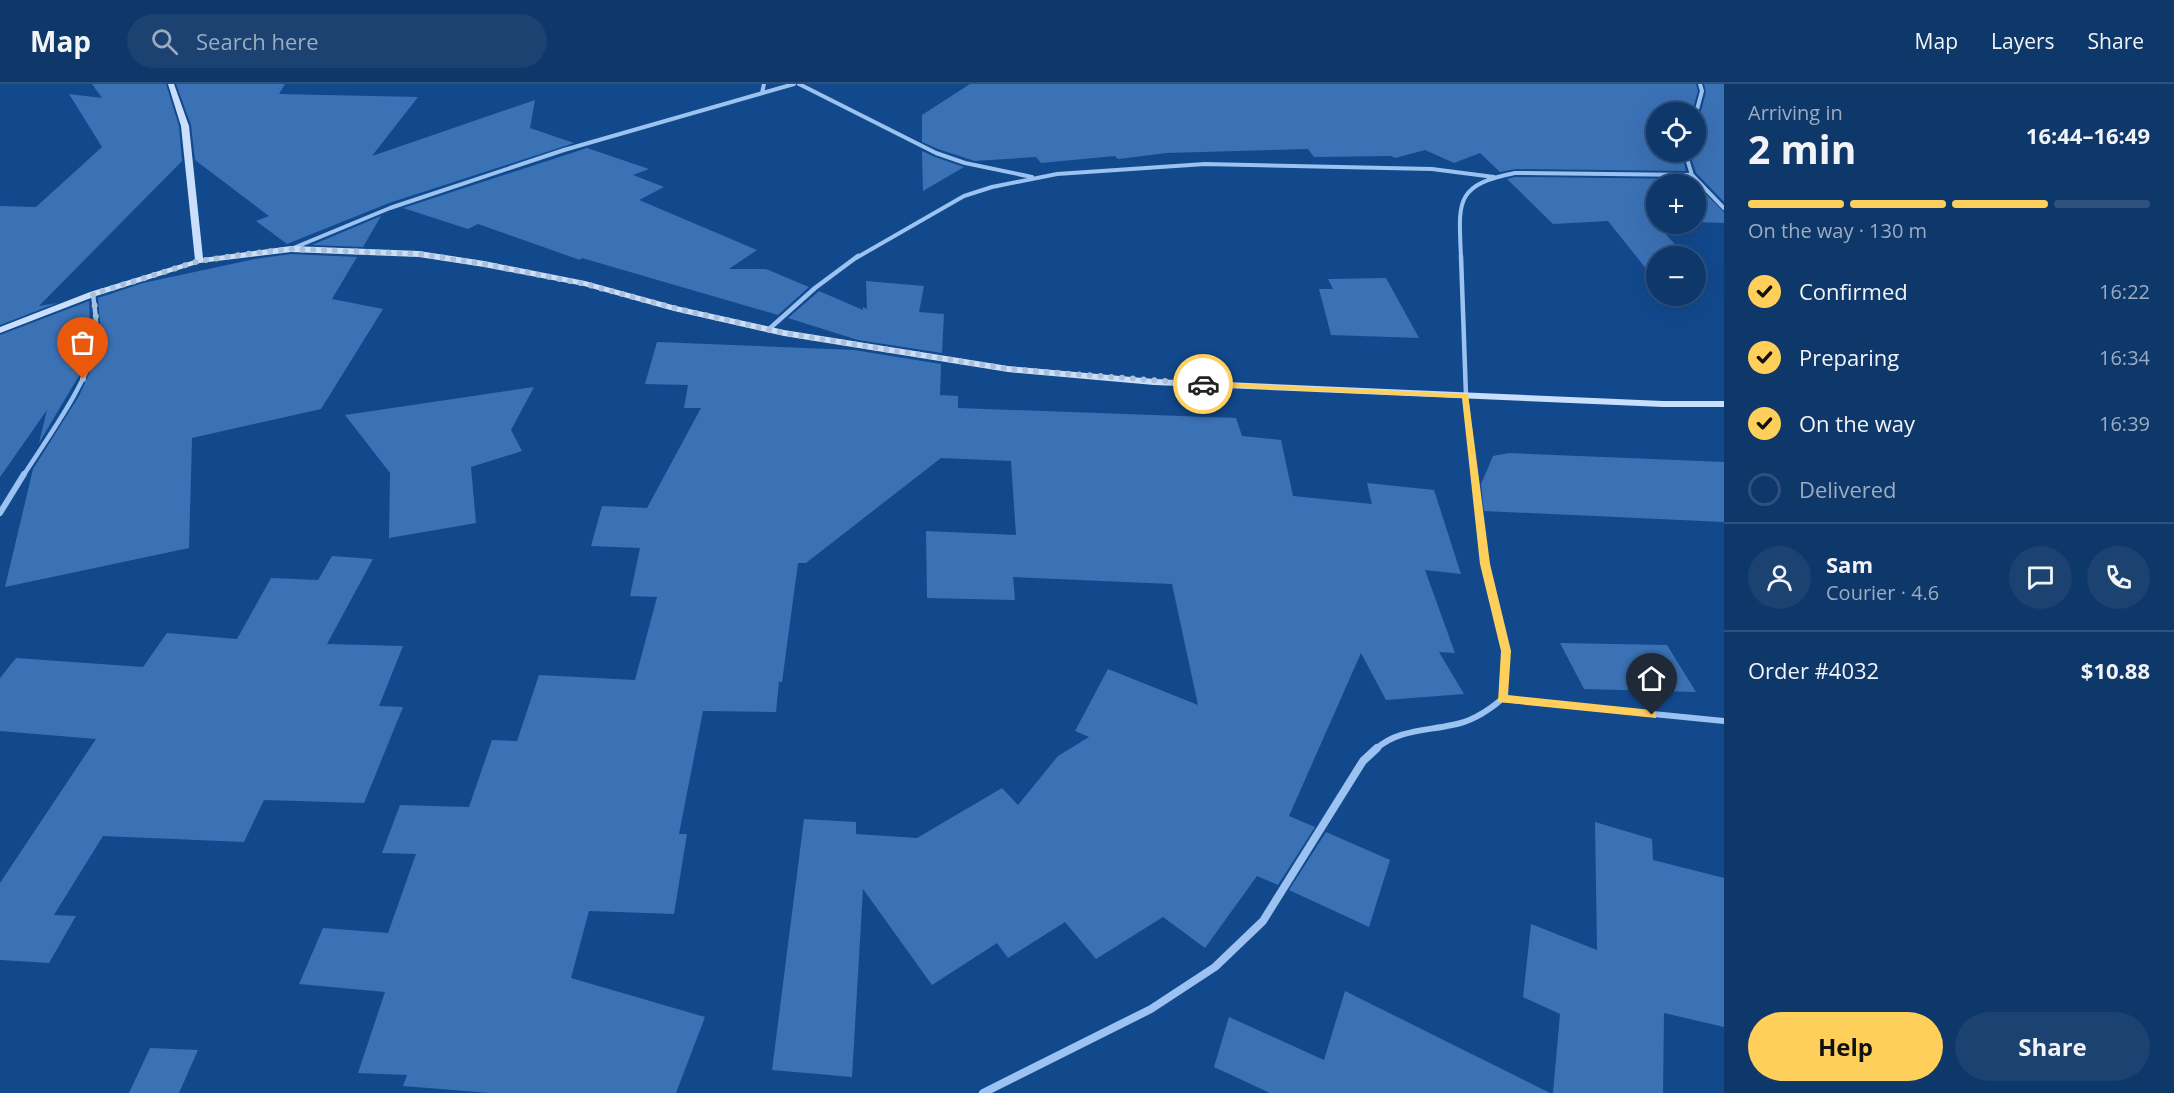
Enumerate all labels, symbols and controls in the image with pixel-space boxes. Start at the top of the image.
search box [127,14,547,68]
text: Map [30,22,91,60]
icon: search [148,25,181,58]
text: Search here [196,26,319,56]
text: Map [1915,27,1958,55]
text: Layers [1991,27,2055,55]
text: Share [2088,27,2144,55]
text: Arriving in [1748,99,1843,126]
map controls [1646,102,1706,306]
button: locate [1646,102,1706,162]
text: 16:44–16:49 [2026,120,2150,150]
text: 2 min [1748,122,1856,175]
button: + [1646,174,1706,234]
text: On the way · 130 m [1748,217,1927,244]
button: − [1646,246,1706,306]
icon: check [1748,275,1781,308]
text: Confirmed [1799,276,1908,306]
text: 16:22 [2099,278,2150,305]
pin [57,317,108,379]
icon: bag [66,326,99,359]
icon: check [1748,341,1781,374]
text: Preparing [1799,342,1899,372]
text: 16:34 [2099,344,2150,371]
courier [1173,354,1233,414]
icon: car [1187,368,1220,401]
icon: check [1748,407,1781,440]
text: On the way [1799,408,1915,438]
text: 16:39 [2099,410,2150,437]
text: Delivered [1799,474,1897,504]
button: person [1748,546,1811,609]
button: chat [2009,546,2072,609]
button: phone [2087,546,2150,609]
text: Sam [1826,549,1873,579]
text: Courier · 4.6 [1826,579,1939,606]
pin [1626,653,1677,715]
text: Order #4032 [1748,655,1879,685]
text: $10.88 [2081,655,2150,685]
icon: home [1635,662,1668,695]
button: Help [1748,1012,1943,1081]
button: Share [1955,1012,2150,1081]

